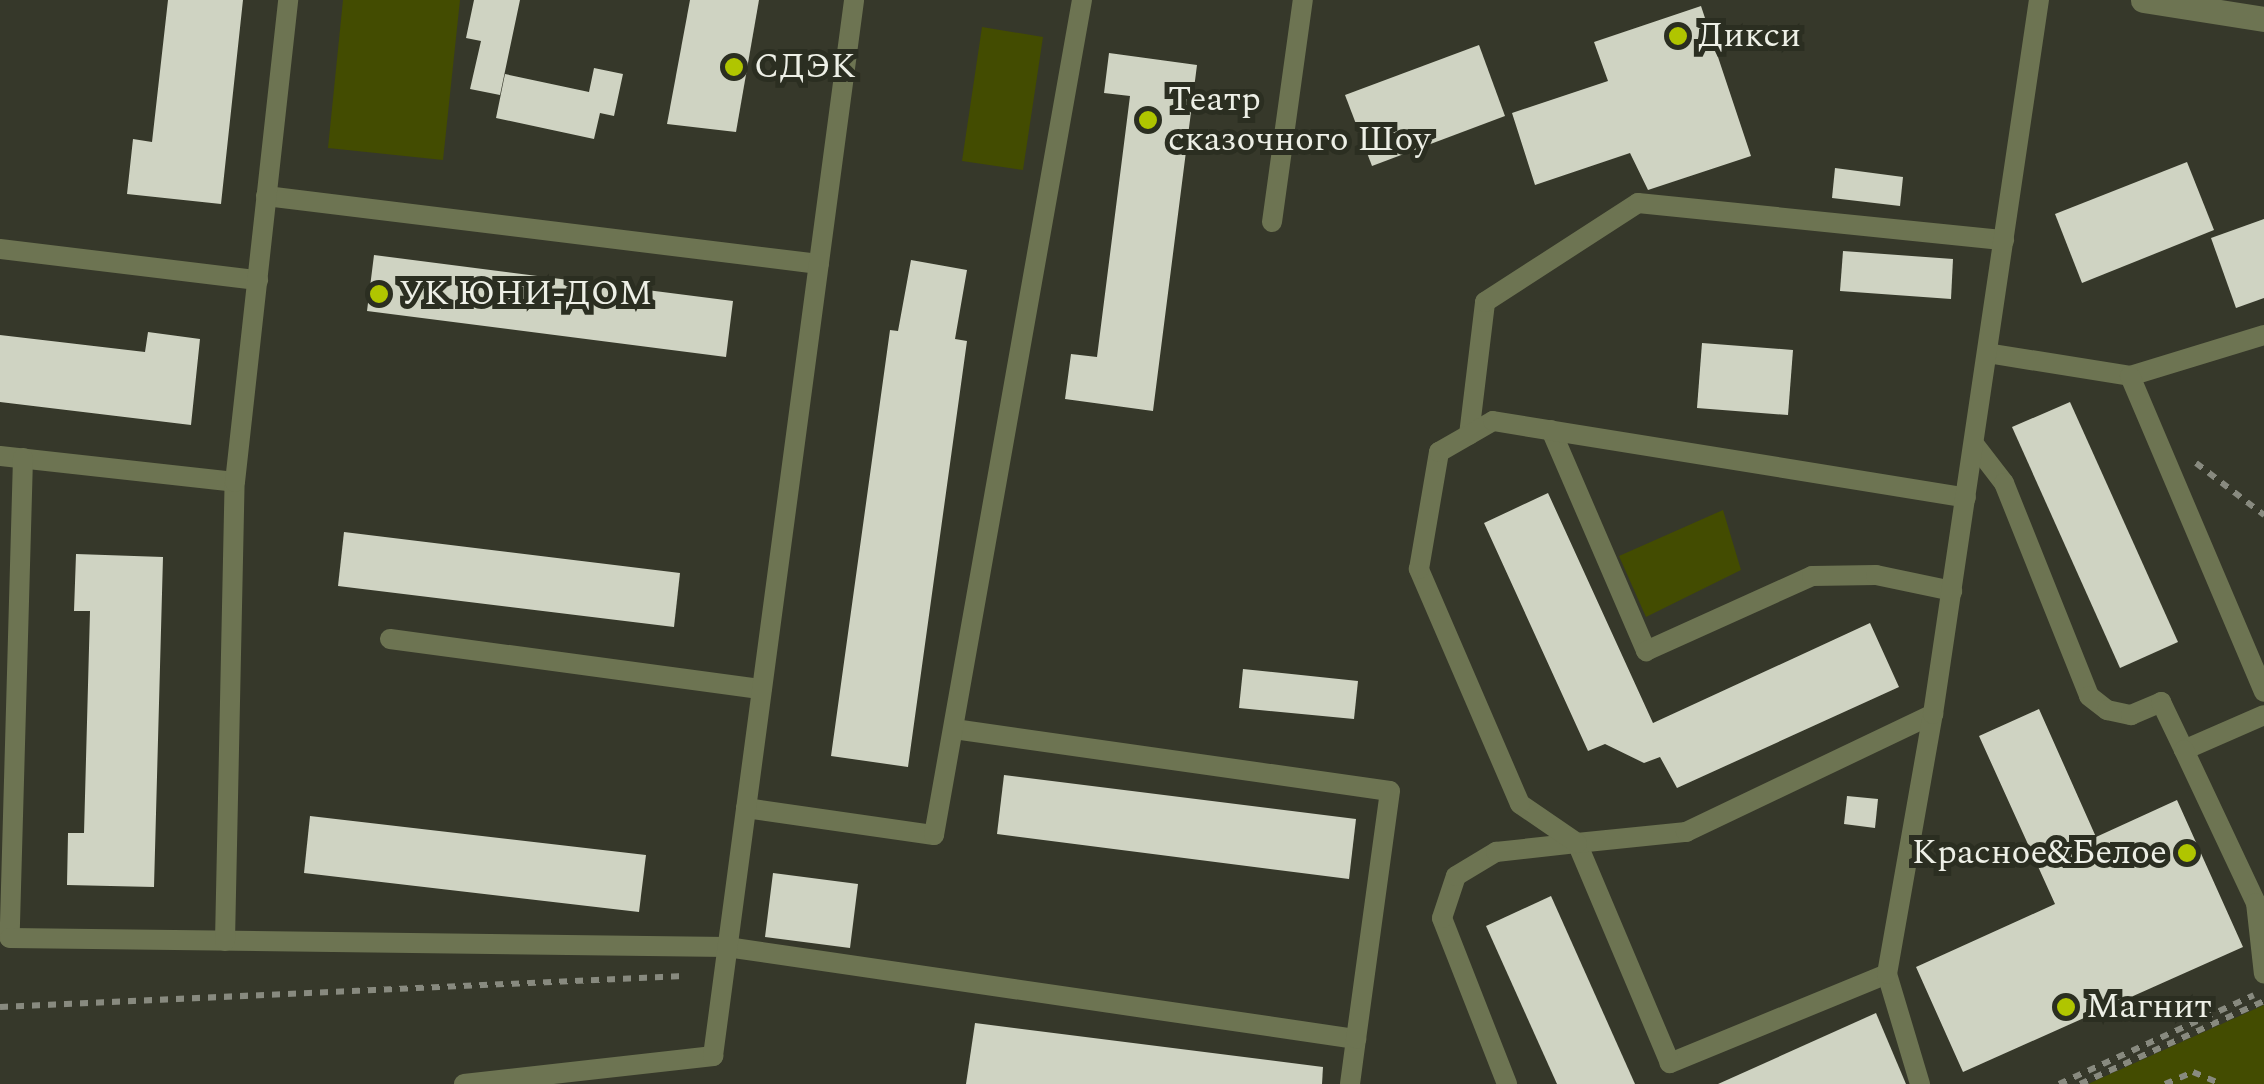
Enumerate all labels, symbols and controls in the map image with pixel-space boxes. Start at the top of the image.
place label: Дикси [1698,15,1801,57]
marker: Дикси [1667,25,1689,47]
place label: СДЭК [754,46,856,88]
marker: СДЭК [723,56,745,78]
place label: Театр сказочного Шоу [1168,79,1430,161]
marker: Театр сказочного Шоу [1137,109,1159,131]
place label: УК ЮНИ-ДОМ [399,273,652,315]
marker: УК ЮНИ-ДОМ [368,283,390,305]
place label: Красное&Белое [1912,832,2167,874]
marker: Красное&Белое [2176,842,2198,864]
place label: Магнит [2086,986,2212,1028]
marker: Магнит [2055,996,2077,1018]

